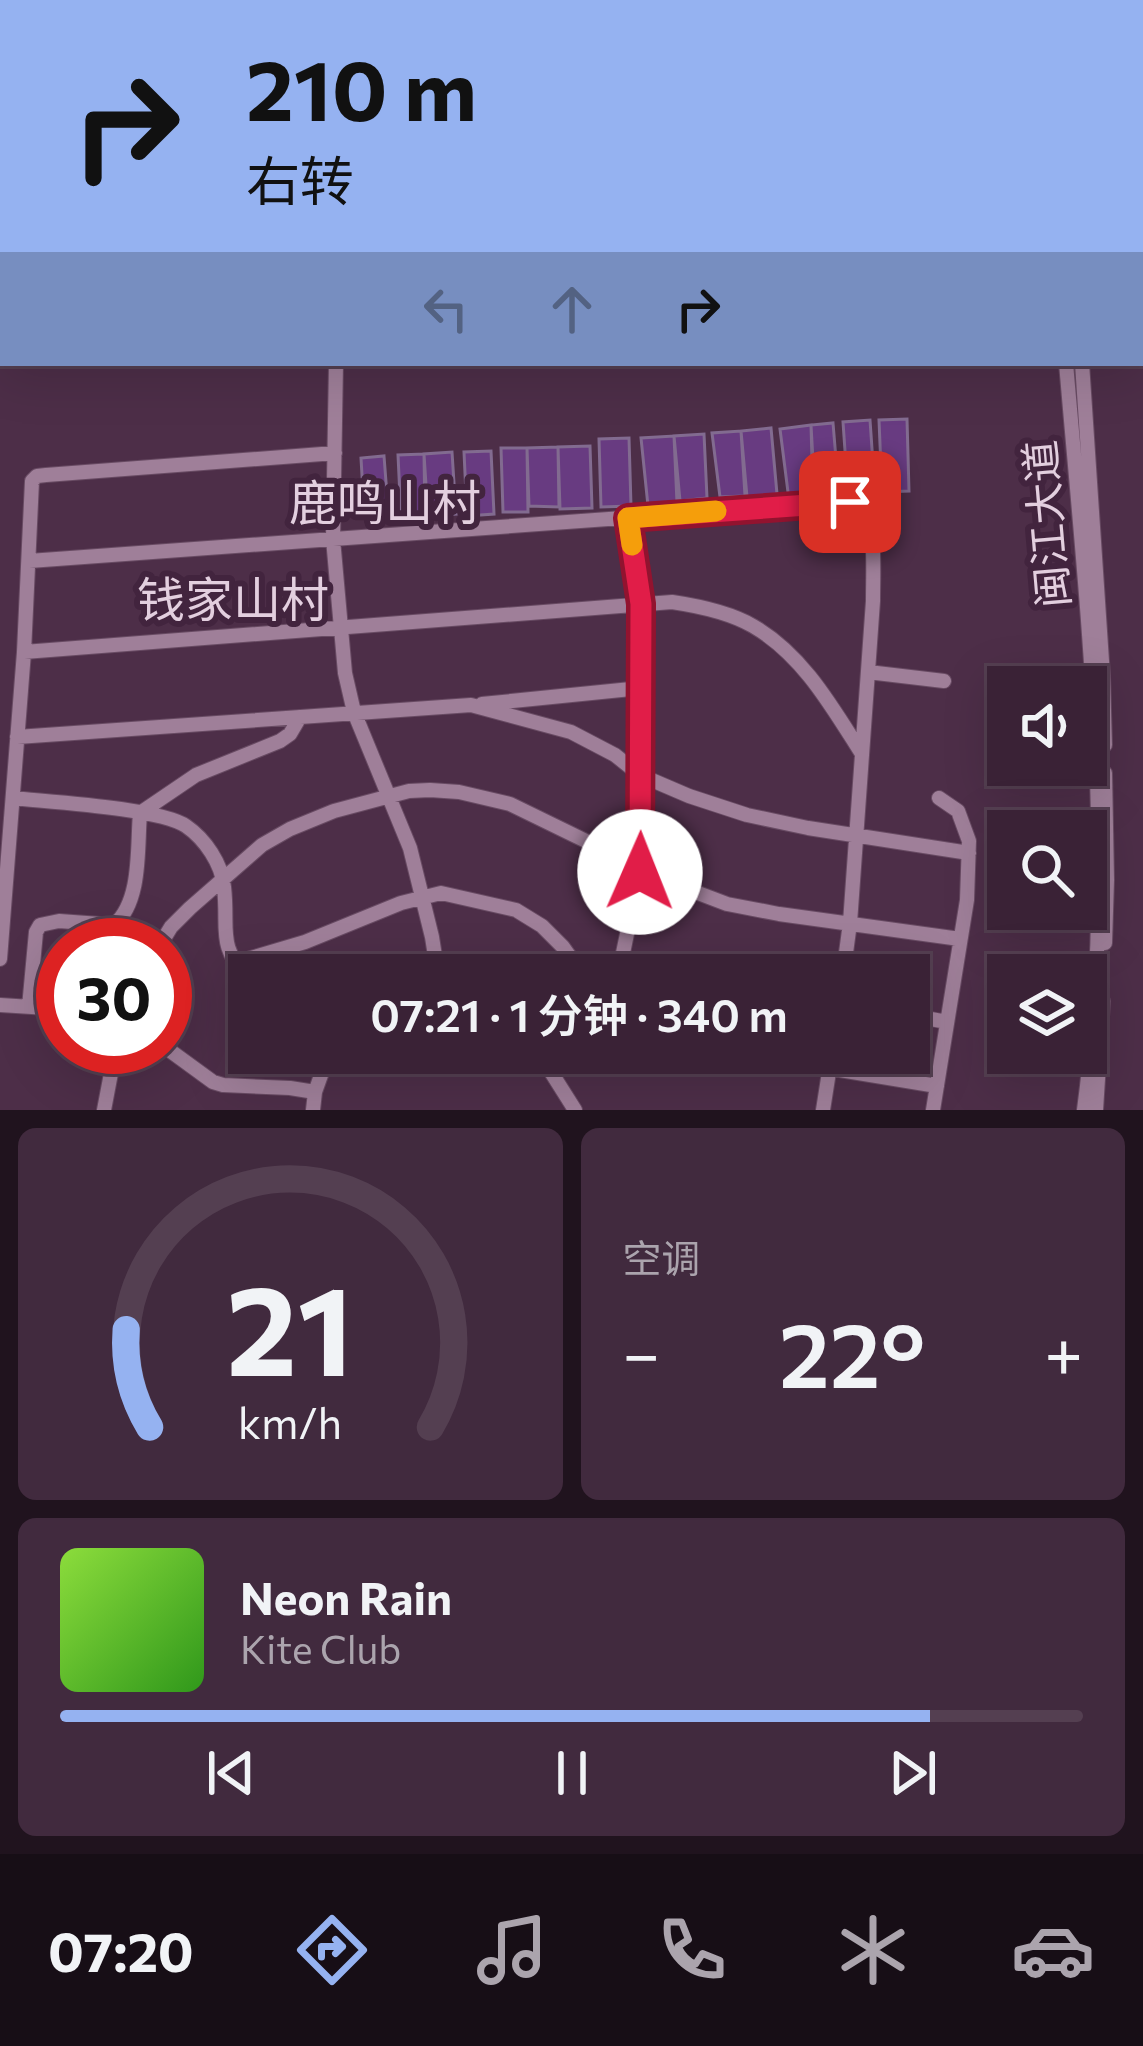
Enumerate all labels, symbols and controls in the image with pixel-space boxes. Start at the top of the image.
text: 210 m [246,36,477,138]
icon: right [48,48,204,204]
text: 右转 [246,146,354,212]
icon: left [413,276,479,342]
icon: ahead [539,276,605,342]
icon: right [665,276,731,342]
street label: 闽江大道 [1012,438,1078,610]
pin [799,451,901,553]
icon: arrive [817,469,883,535]
district label: 鹿鸣山村 [289,471,481,530]
district label: 钱家山村 [137,568,329,627]
map controls [987,666,1107,1074]
button: sound [987,666,1107,786]
position arrow [577,809,703,935]
button: search [987,810,1107,930]
speed limit sign: 30 [36,918,192,1074]
button: layers [987,954,1107,1074]
text: 07:21 · 1 分钟 · 340 m [370,986,788,1041]
text: 空调 [623,1233,701,1281]
text: 21 [227,1249,354,1402]
text: 22° [779,1296,925,1407]
text: − [623,1311,660,1392]
text: + [1044,1311,1083,1392]
text: km/h [238,1395,342,1448]
text: Neon Rain [240,1569,452,1624]
text: Kite Club [240,1624,401,1672]
icon: previous [198,1740,264,1806]
icon: pause [539,1740,605,1806]
icon: next [880,1740,946,1806]
icon: directions [290,1908,374,1992]
icon: music [470,1908,554,1992]
icon: phone [650,1908,734,1992]
icon: climate [831,1908,915,1992]
icon: car [1011,1908,1095,1992]
text: 07:20 [48,1917,194,1983]

